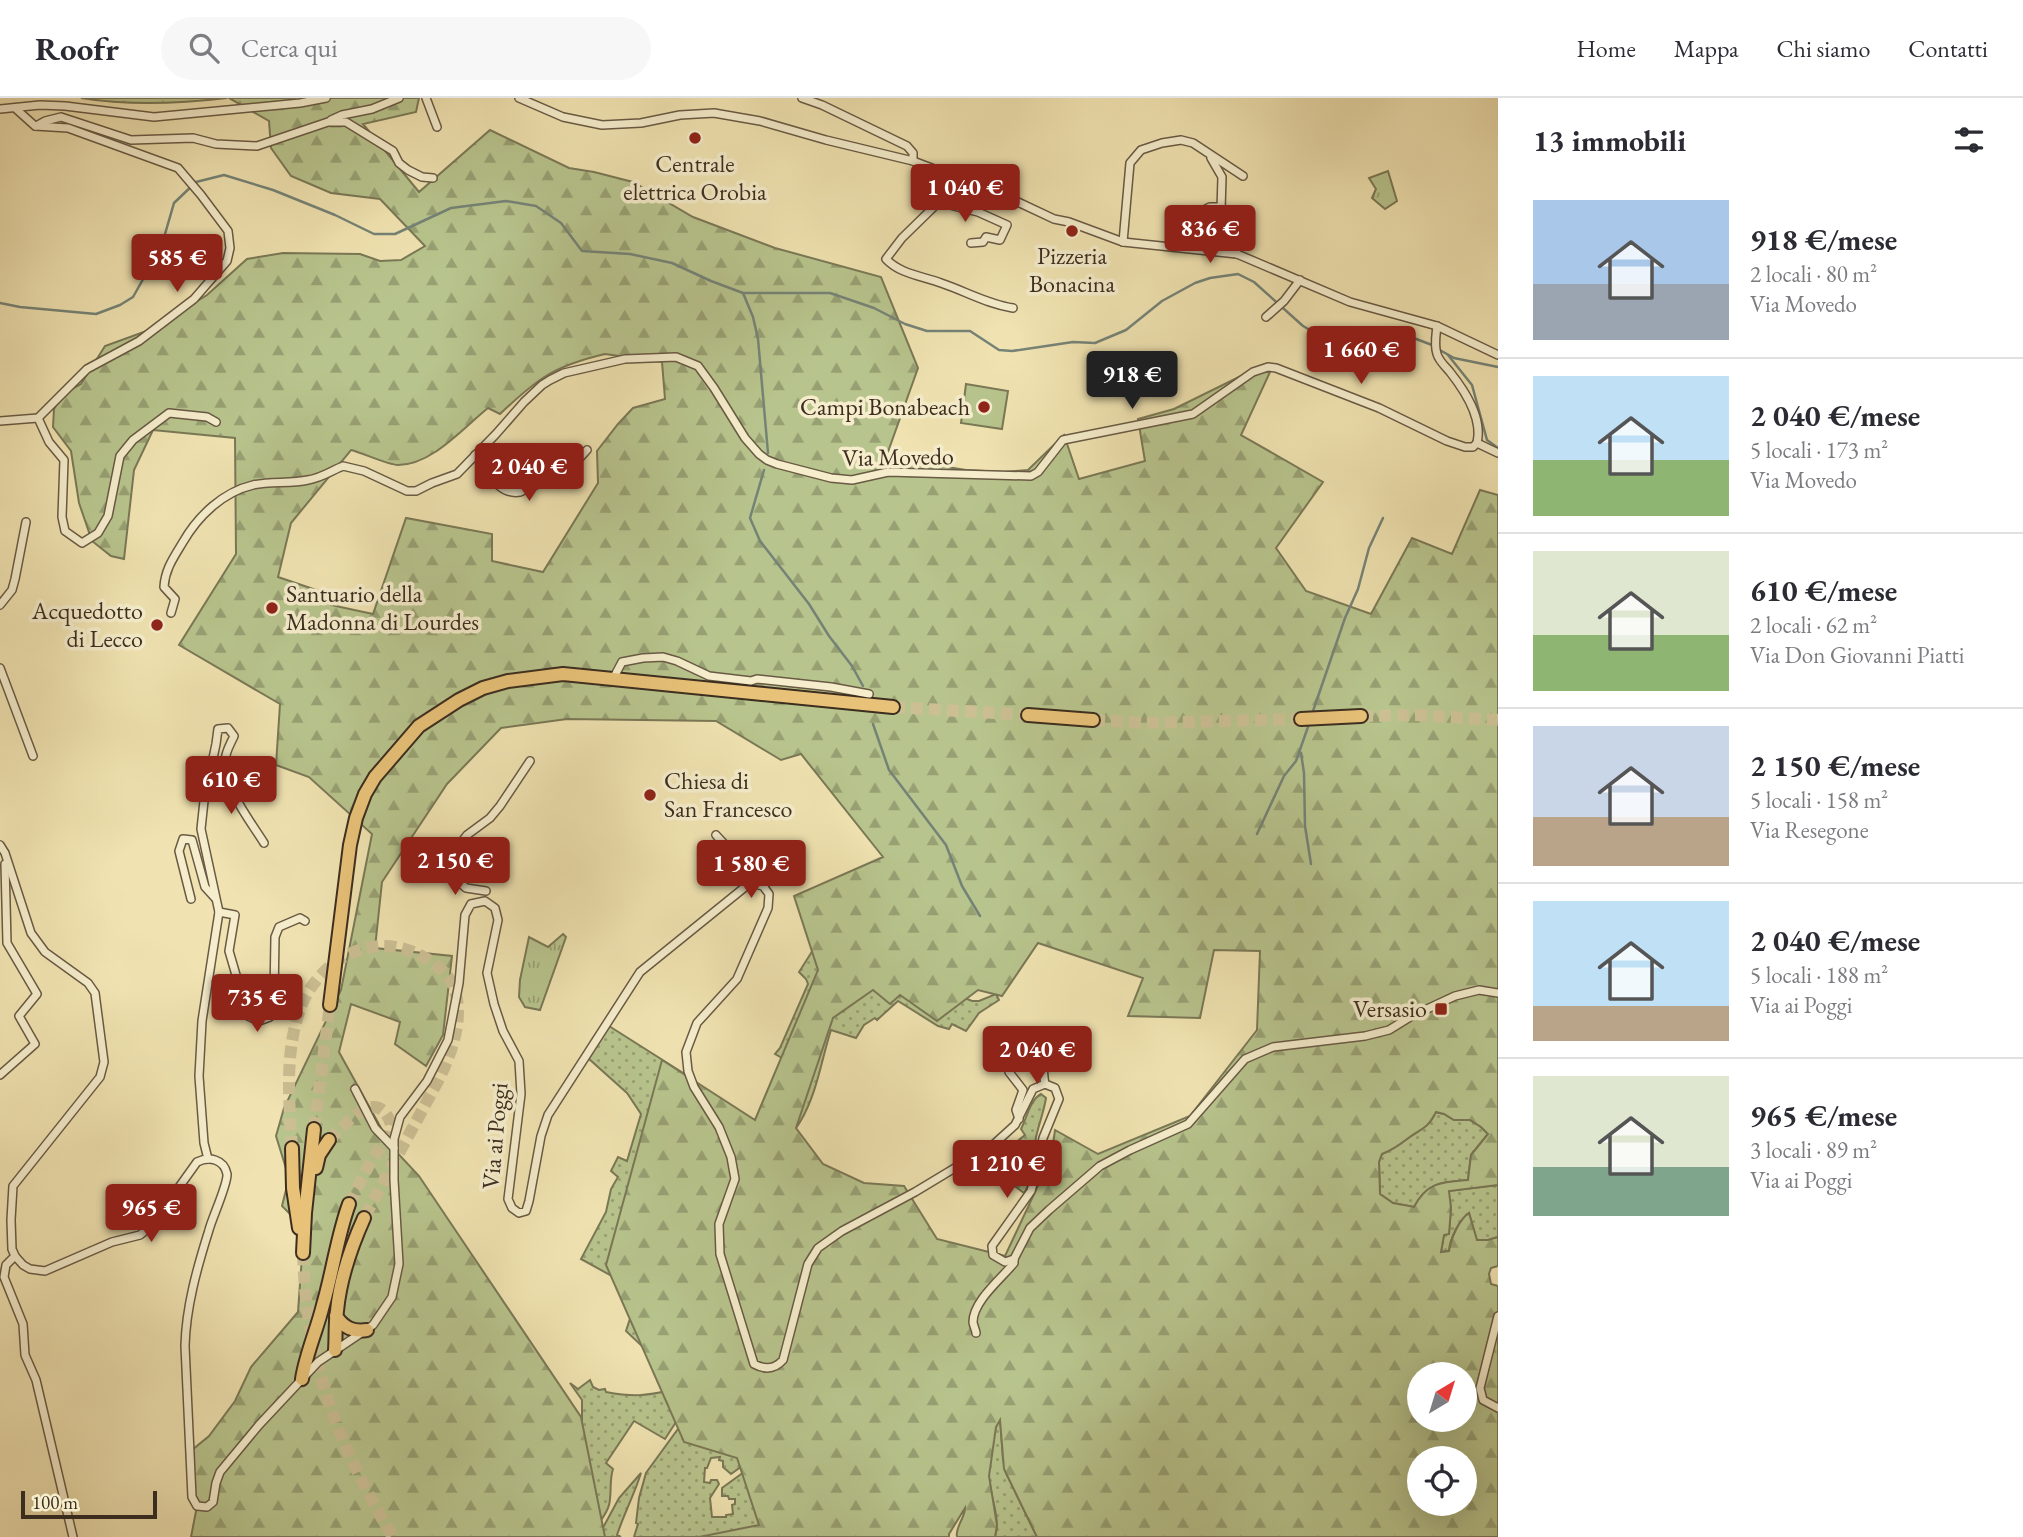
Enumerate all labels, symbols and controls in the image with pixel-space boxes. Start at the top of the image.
search box [161,17,651,80]
text: Roofr [35,27,119,70]
icon: search [185,29,223,67]
text: Cerca qui [241,31,338,65]
text: Home [1576,33,1636,64]
text: Mappa [1674,33,1739,64]
text: Chi siamo [1777,33,1870,64]
text: Contatti [1908,33,1988,64]
text: 13 immobili [1533,121,1686,160]
icon: filters [1950,121,1988,159]
marker: Centrale elettrica Orobia [687,130,703,146]
place label: Centrale elettrica Orobia [623,148,767,207]
pin: 1 040 € [900,164,1030,224]
text: 1 040 € [927,172,1003,202]
pin: 836 € [1161,206,1259,265]
text: 836 € [1181,213,1239,243]
text: 918 €/mese [1750,220,1897,259]
marker: Pizzeria Bonacina [1064,223,1080,239]
icon: home [1589,228,1673,312]
pin: 585 € [128,234,226,294]
place label: Pizzeria Bonacina [1029,240,1115,299]
text: 585 € [148,242,206,272]
text: 2 locali · 80 m² [1750,259,1877,289]
text: Via Movedo [1750,289,1857,319]
pin: 1 660 € [1296,327,1426,386]
text: 1 660 € [1323,334,1399,364]
pin: 918 € [1083,352,1181,411]
text: 918 € [1103,359,1161,389]
place label: Campi Bonabeach [800,391,970,422]
text: 2 040 €/mese [1750,396,1920,435]
marker: Campi Bonabeach [976,399,992,415]
icon: home [1589,404,1673,488]
text: 5 locali · 173 m² [1750,435,1888,465]
street label: Via Movedo [842,440,954,473]
pin: 2 040 € [464,444,594,503]
text: 2 040 € [491,451,567,481]
text: Via Movedo [1750,465,1857,495]
text: 610 €/mese [1750,571,1897,610]
place label: Santuario della Madonna di Lourdes [286,578,479,637]
icon: home [1589,579,1673,663]
place label: Acquedotto di Lecco [31,595,143,654]
marker: Santuario della Madonna di Lourdes [264,600,280,616]
text: 2 locali · 62 m² [1750,610,1877,640]
marker: Acquedotto di Lecco [149,617,165,633]
text: Via Don Giovanni Piatti [1750,640,1964,670]
text: 2 150 €/mese [1750,746,1920,785]
icon: home [1589,754,1673,838]
pin: 610 € [182,756,280,816]
text: 610 € [202,764,260,794]
place label: Chiesa di San Francesco [664,765,792,824]
text: 5 locali · 158 m² [1750,785,1888,815]
marker: Chiesa di San Francesco [642,787,658,803]
text: Via Resegone [1750,815,1869,845]
pin: 2 150 € [390,838,520,897]
pin: 1 580 € [686,840,816,900]
text: 2 150 € [417,845,493,875]
text: 1 580 € [713,848,789,878]
text: 2 040 €/mese [1750,921,1920,960]
icon: home [1589,929,1673,1013]
text: 5 locali · 188 m² [1750,960,1888,990]
pin: 735 € [208,974,306,1034]
text: 735 € [228,982,286,1012]
text: Via ai Poggi [1750,990,1852,1020]
place label: Versasio [1353,993,1427,1024]
marker: Versasio [1433,1001,1449,1017]
pin: 2 040 € [972,1026,1102,1086]
text: 2 040 € [999,1034,1075,1064]
street label: Via ai Poggi [474,1081,515,1191]
text: 965 €/mese [1750,1096,1897,1135]
icon: home [1589,1104,1673,1188]
text: 3 locali · 89 m² [1750,1135,1877,1165]
pin: 1 210 € [942,1140,1072,1200]
text: 1 210 € [969,1148,1045,1178]
text: Via ai Poggi [1750,1165,1852,1195]
pin: 965 € [102,1184,200,1244]
text: 965 € [122,1192,180,1222]
north arrow [1407,1362,1477,1432]
map controls [1407,1362,1477,1516]
button: locate [1407,1446,1477,1516]
scale bar [21,1488,158,1520]
text: 100 m [32,1490,78,1515]

